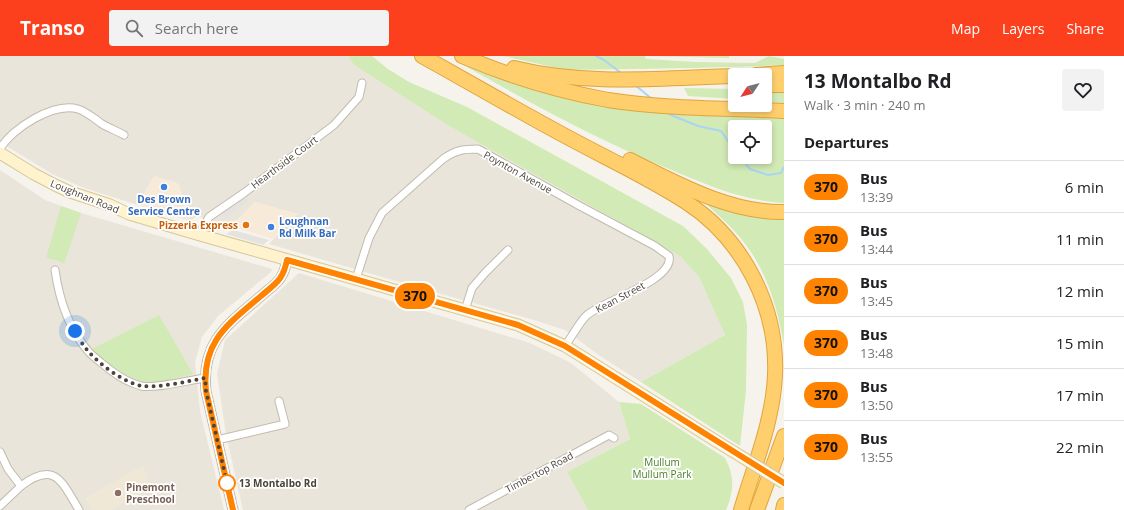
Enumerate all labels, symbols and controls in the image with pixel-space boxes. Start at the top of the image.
search box [109,10,389,46]
text: Transo [20,15,85,41]
icon: search [123,17,145,39]
text: Search here [155,18,238,38]
text: Map [951,19,980,38]
text: Layers [1002,19,1044,38]
text: Share [1066,19,1104,38]
north arrow [728,68,772,112]
map controls [728,68,772,164]
text: 13 Montalbo Rd [804,68,952,94]
button: heart [1062,69,1104,111]
text: Walk · 3 min · 240 m [804,96,926,114]
button: locate [728,120,772,164]
street label: Hearthside Court [248,132,321,192]
text: Departures [804,132,889,152]
street label: Poynton Avenue [481,147,555,197]
text: Bus [860,168,887,188]
street label: Loughnan Road [48,176,122,216]
text: 370 [814,177,838,196]
text: 6 min [1065,177,1104,197]
marker: Des Brown Service Centre [159,182,169,192]
text: 13:39 [860,188,893,206]
place label: Des Brown Service Centre [128,192,200,218]
place label: Loughnan Rd Milk Bar [279,214,337,240]
place label: Pizzeria Express [159,218,238,232]
marker: Pizzeria Express [241,220,251,230]
text: Bus [860,220,887,240]
marker: Loughnan Rd Milk Bar [266,222,276,232]
text: 370 [814,229,838,248]
text: 11 min [1056,229,1104,249]
text: 13:44 [860,240,893,258]
text: Bus [860,272,887,292]
street label: Kean Street [593,278,647,316]
text: 370 [814,281,838,300]
text: 12 min [1056,281,1104,301]
line badge: 370 [392,283,438,309]
text: 370 [403,286,427,305]
text: 13:45 [860,292,893,310]
your location [65,321,85,341]
text: Bus [860,324,887,344]
text: 370 [814,333,838,352]
text: 15 min [1056,333,1104,353]
text: 13:48 [860,344,893,362]
text: Bus [860,376,887,396]
text: 370 [814,385,838,404]
text: 17 min [1056,385,1104,405]
text: 13:50 [860,396,893,414]
text: Bus [860,428,887,448]
text: 370 [814,437,838,456]
text: 22 min [1056,437,1104,457]
street label: Timbertop Road [502,448,576,496]
text: 13:55 [860,448,893,466]
park label: Mullum Mullum Park [632,455,692,481]
marker: 13 Montalbo Rd [218,474,236,492]
place label: 13 Montalbo Rd [239,476,317,490]
place label: Pinemont Preschool [126,480,175,506]
marker: Pinemont Preschool [113,488,123,498]

